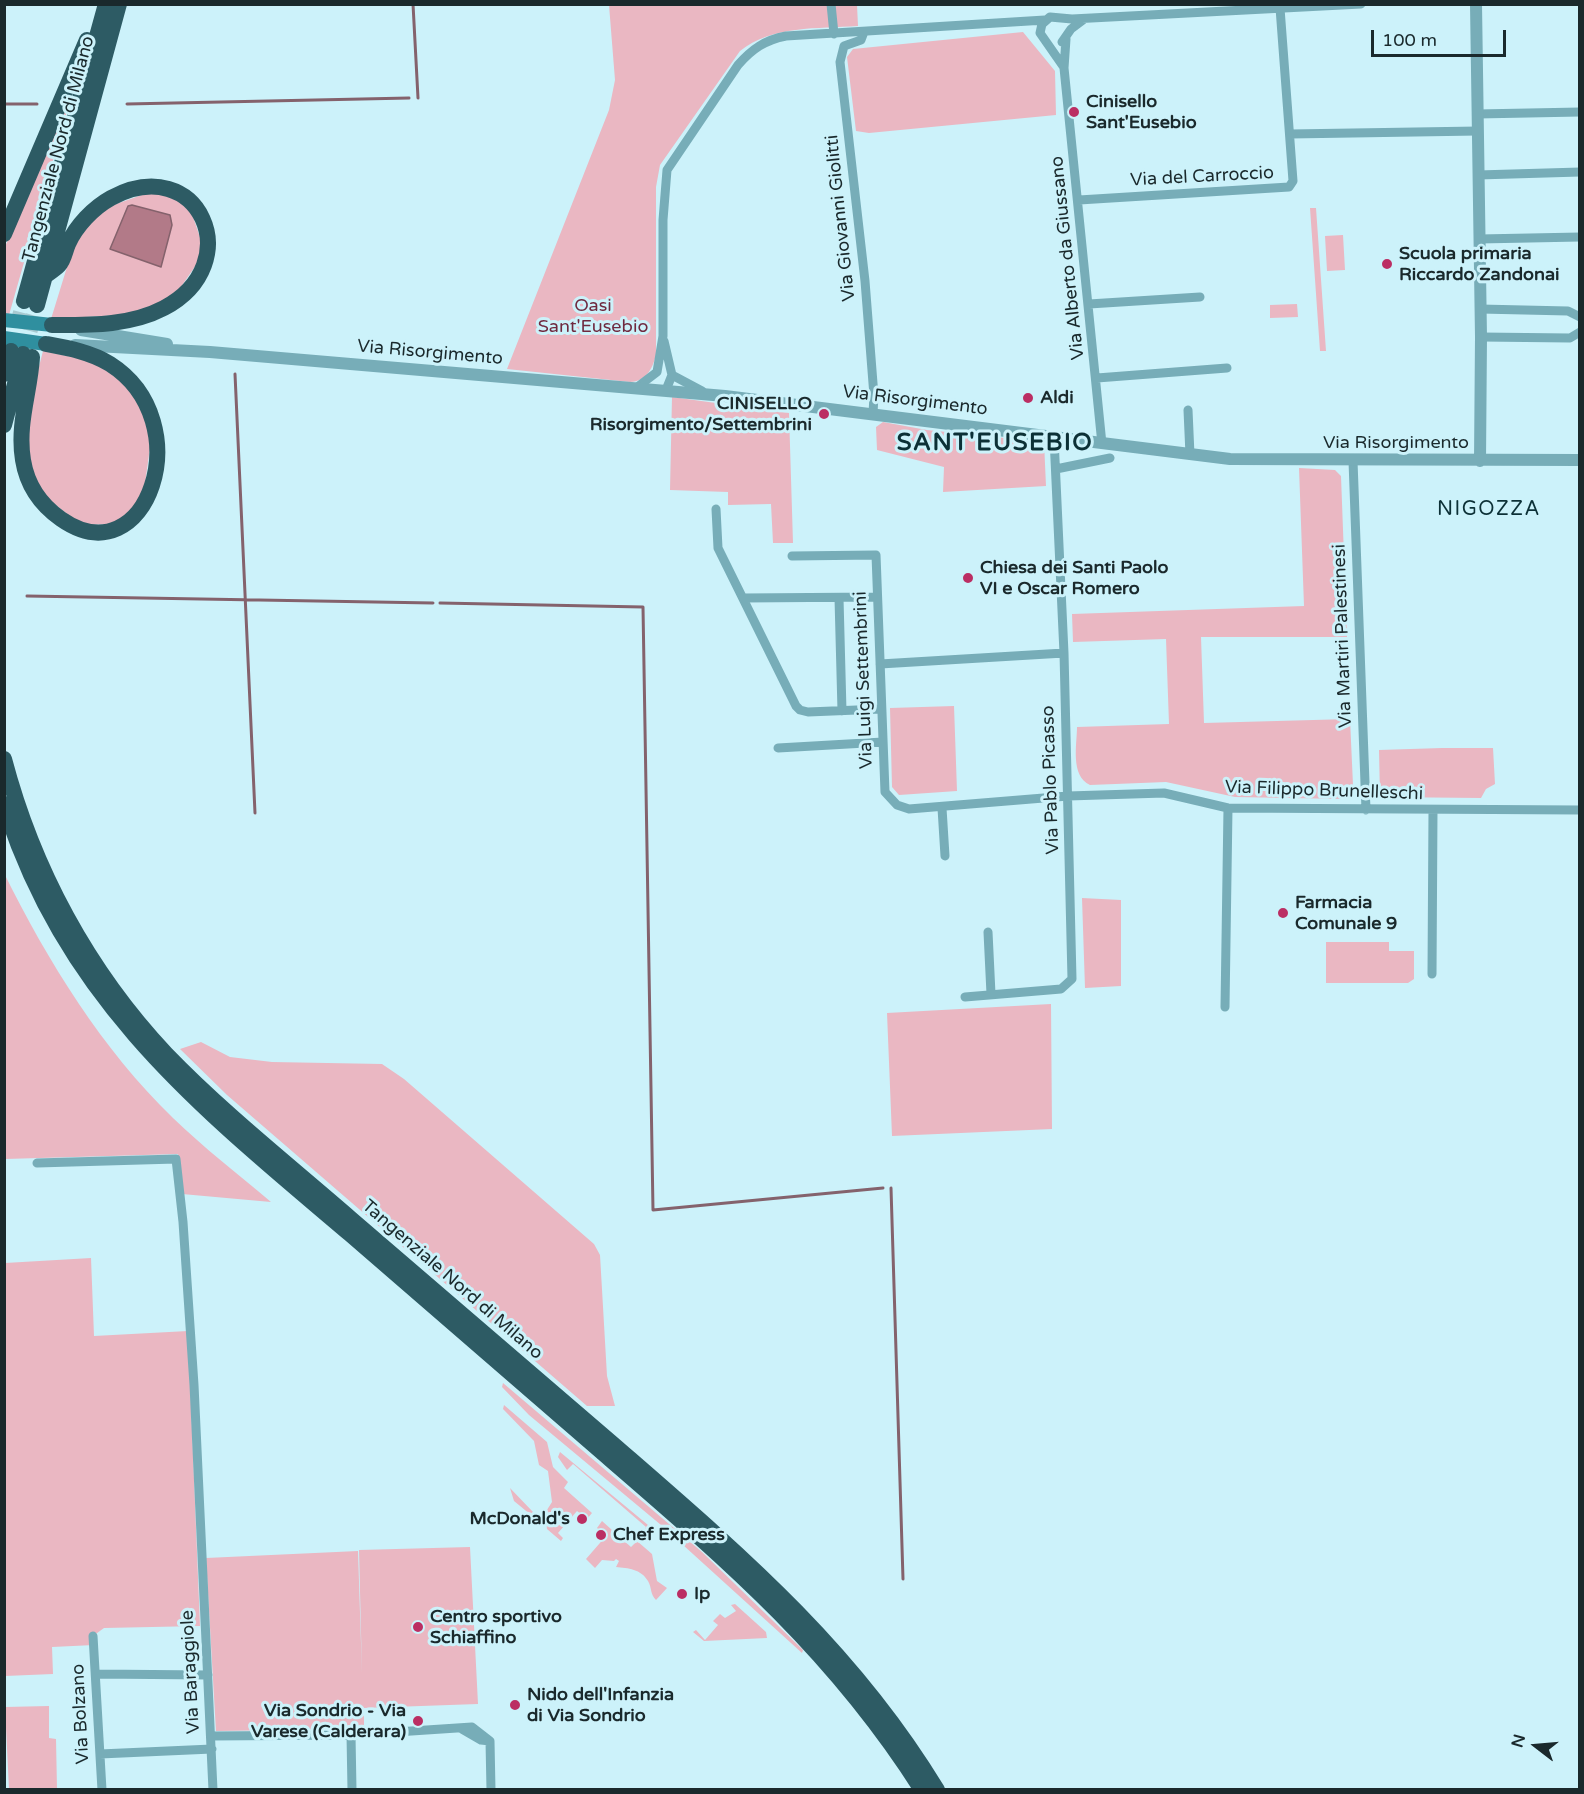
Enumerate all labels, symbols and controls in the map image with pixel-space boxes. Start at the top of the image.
scale bar [1374,18,1509,56]
text: 100 m [1382,29,1437,51]
street label: Tangenziale Nord di Milano [18,34,100,264]
place label: Cinisello Sant'Eusebio [1086,91,1197,134]
marker: Cinisello Sant'Eusebio [1067,105,1081,119]
street label: Via Giovanni Giolitti [822,134,860,302]
street label: Via Alberto da Giussano [1047,155,1089,361]
street label: Via del Carroccio [1130,162,1274,192]
place label: Scuola primaria Riccardo Zandonai [1399,243,1560,286]
marker: Scuola primaria Riccardo Zandonai [1380,257,1394,271]
park label: Oasi Sant'Eusebio [538,295,648,338]
street label: Via Risorgimento [356,336,504,370]
street label: Via Risorgimento [841,381,989,421]
place label: Aldi [1040,387,1074,409]
marker: Aldi [1021,391,1035,405]
place label: CINISELLO Risorgimento/Settembrini [590,393,812,436]
marker: CINISELLO Risorgimento/Settembrini [817,407,831,421]
district label: SANT'EUSEBIO [897,430,1093,458]
street label: Via Risorgimento [1323,432,1469,454]
district label: NIGOZZA [1437,498,1541,522]
street label: Via Martiri Palestinesi [1329,544,1357,728]
place label: Chiesa dei Santi Paolo VI e Oscar Romero [980,557,1168,600]
marker: Chiesa dei Santi Paolo VI e Oscar Romero [961,571,975,585]
street label: Via Luigi Settembrini [850,591,878,769]
street label: Via Pablo Picasso [1038,705,1064,855]
street label: Via Filippo Brunelleschi [1225,777,1423,805]
place label: Farmacia Comunale 9 [1295,892,1397,934]
marker: Farmacia Comunale 9 [1276,906,1290,920]
street label: Tangenziale Nord di Milano [357,1196,547,1364]
place label: McDonald's [470,1508,570,1530]
marker: McDonald's [575,1512,589,1526]
place label: Chef Express [613,1524,725,1546]
marker: Chef Express [594,1528,608,1542]
place label: Ip [694,1583,710,1605]
marker: Ip [675,1587,689,1601]
place label: Centro sportivo Schiaffino [430,1606,562,1648]
street label: Via Baraggiole [177,1610,205,1734]
marker: Centro sportivo Schiaffino [411,1620,425,1634]
street label: Via Bolzano [68,1663,94,1765]
place label: Nido dell'Infanzia di Via Sondrio [527,1684,674,1726]
marker: Nido dell'Infanzia di Via Sondrio [508,1698,522,1712]
place label: Via Sondrio - Via Varese (Calderara) [251,1700,406,1742]
marker: Via Sondrio - Via Varese (Calderara) [411,1714,425,1728]
north arrow [1506,1716,1566,1776]
text: N [1507,1732,1530,1750]

